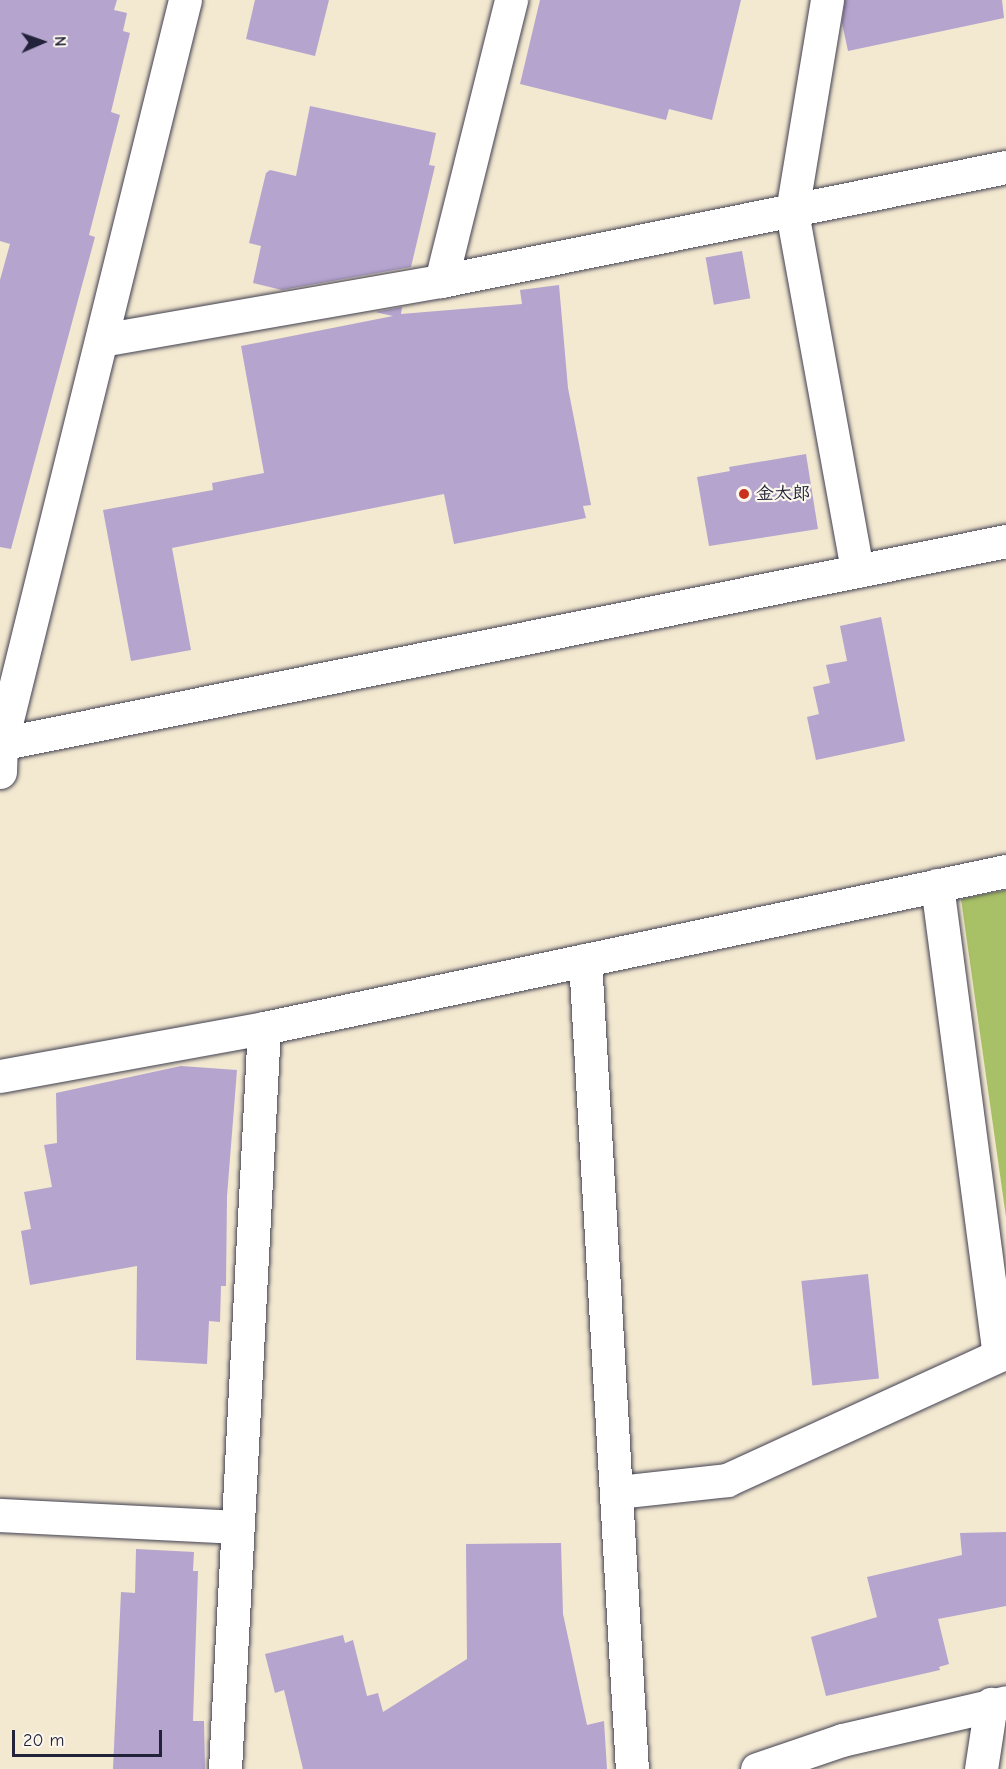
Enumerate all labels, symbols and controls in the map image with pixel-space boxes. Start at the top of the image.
north arrow [12,12,72,72]
text: N [51,36,69,47]
place label: 金太郎 [756,483,810,505]
marker: 金太郎 [737,487,751,501]
scale bar [15,1718,165,1756]
text: 20 m [23,1730,64,1751]

